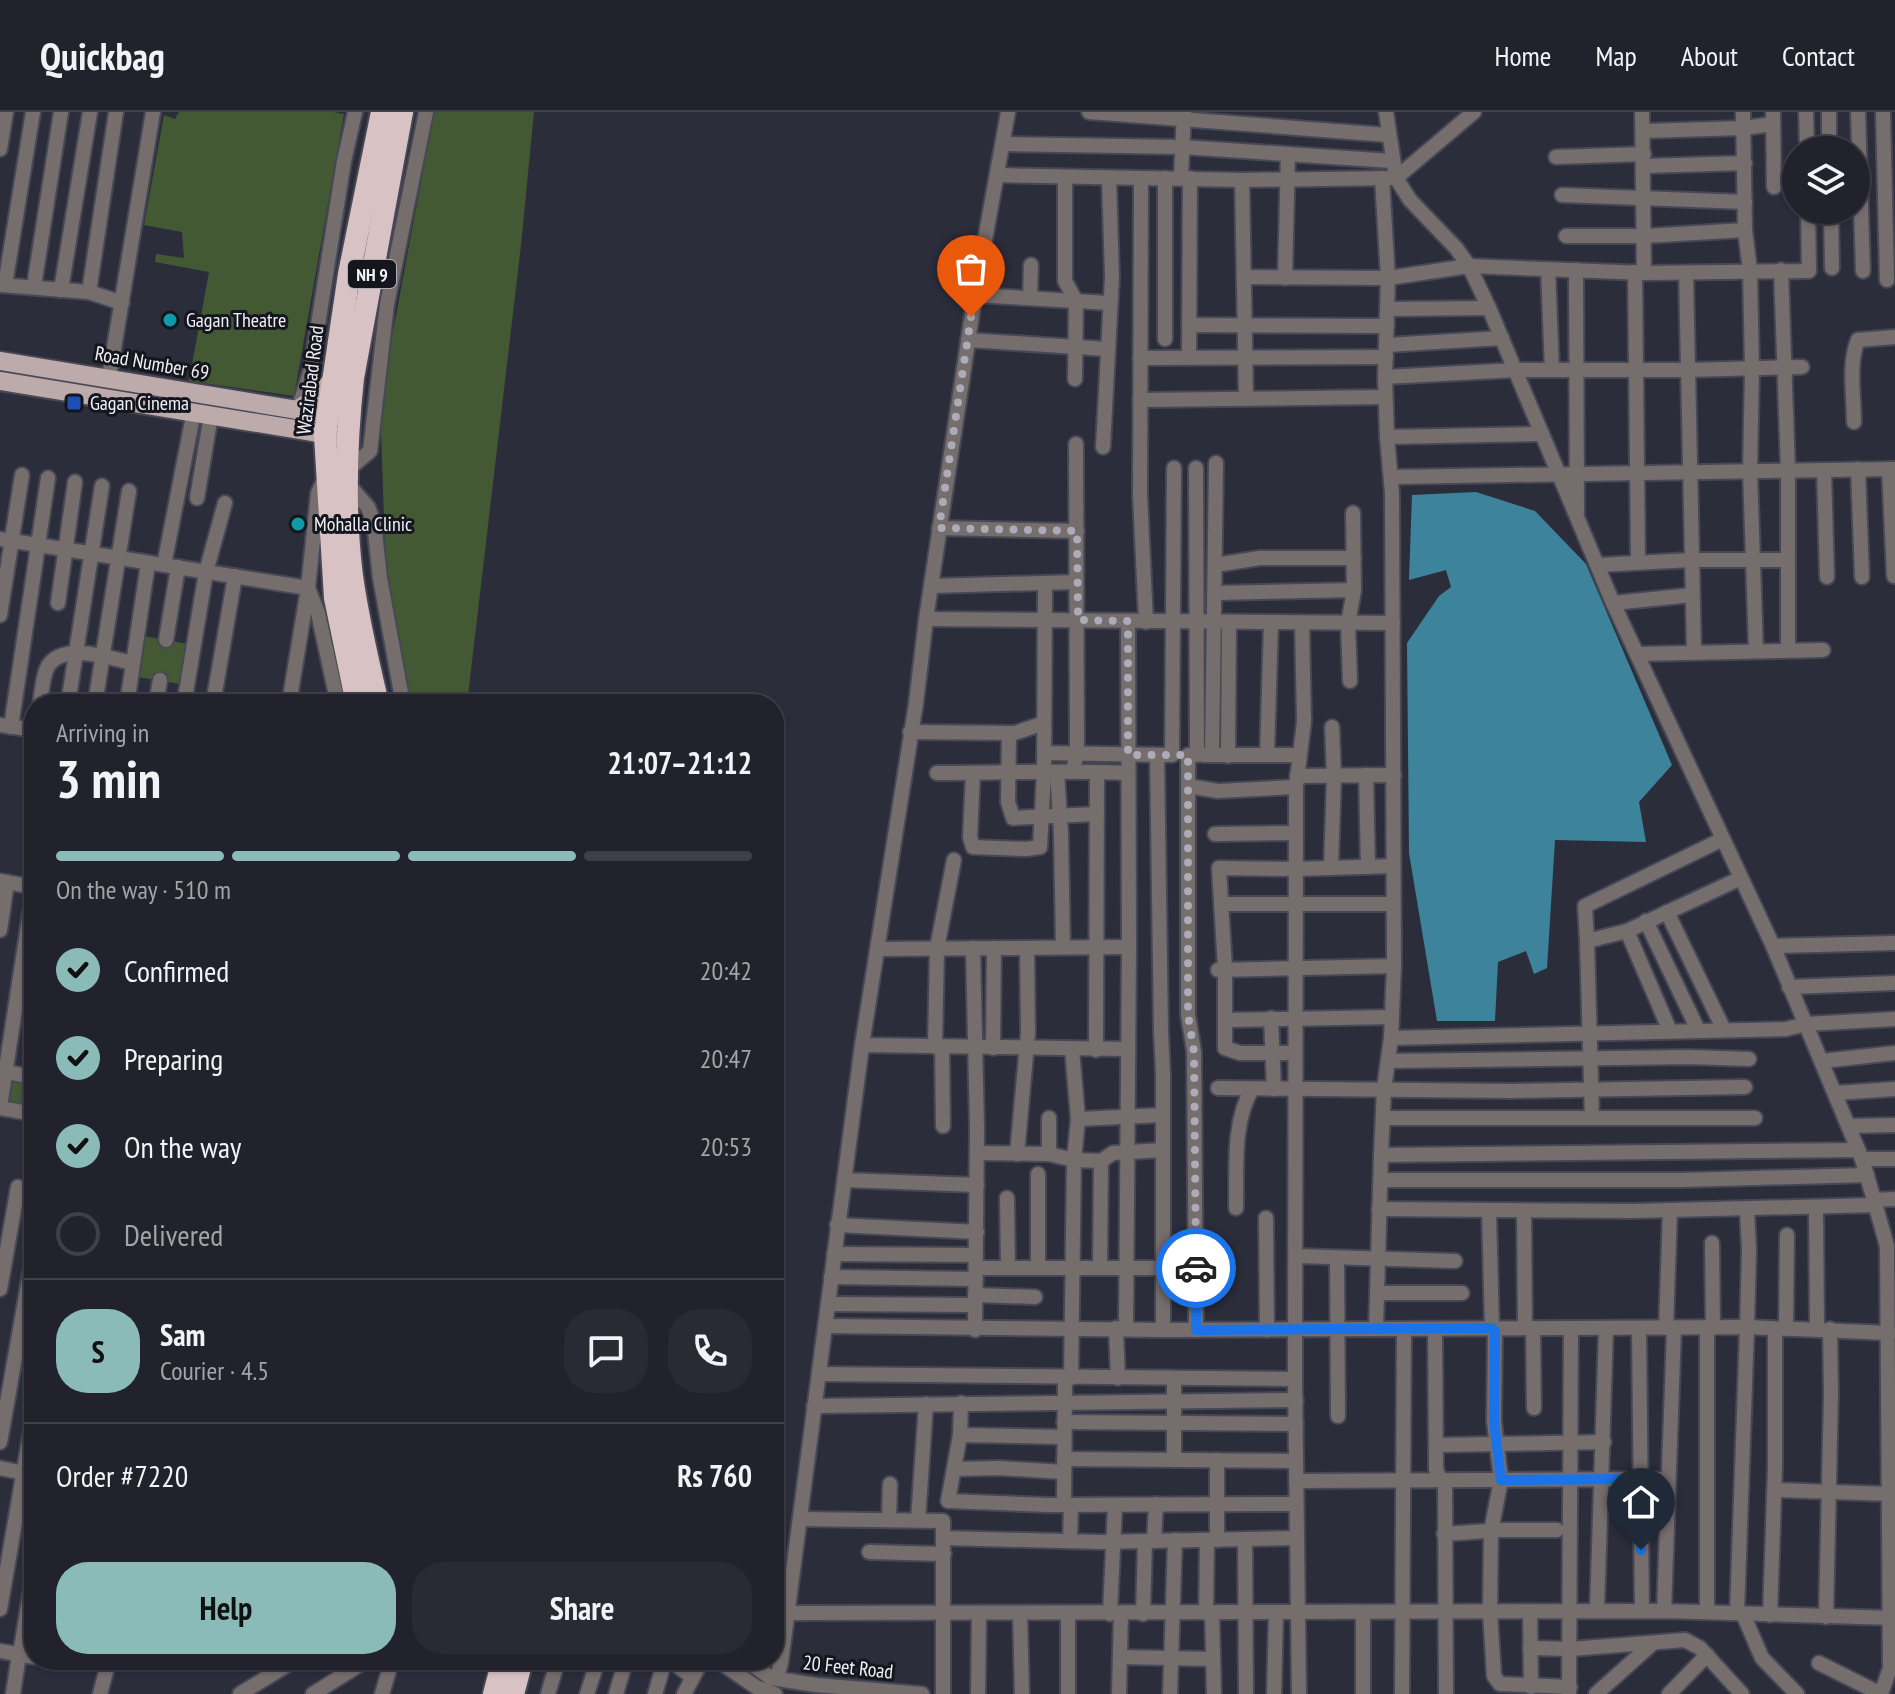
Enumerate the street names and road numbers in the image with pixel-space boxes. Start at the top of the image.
road number: NH 9 [348,260,396,288]
street label: Wazirabad Road [290,324,330,436]
street label: Road Number 69 [93,340,211,386]
street label: 20 Feet Road [802,1649,894,1685]

